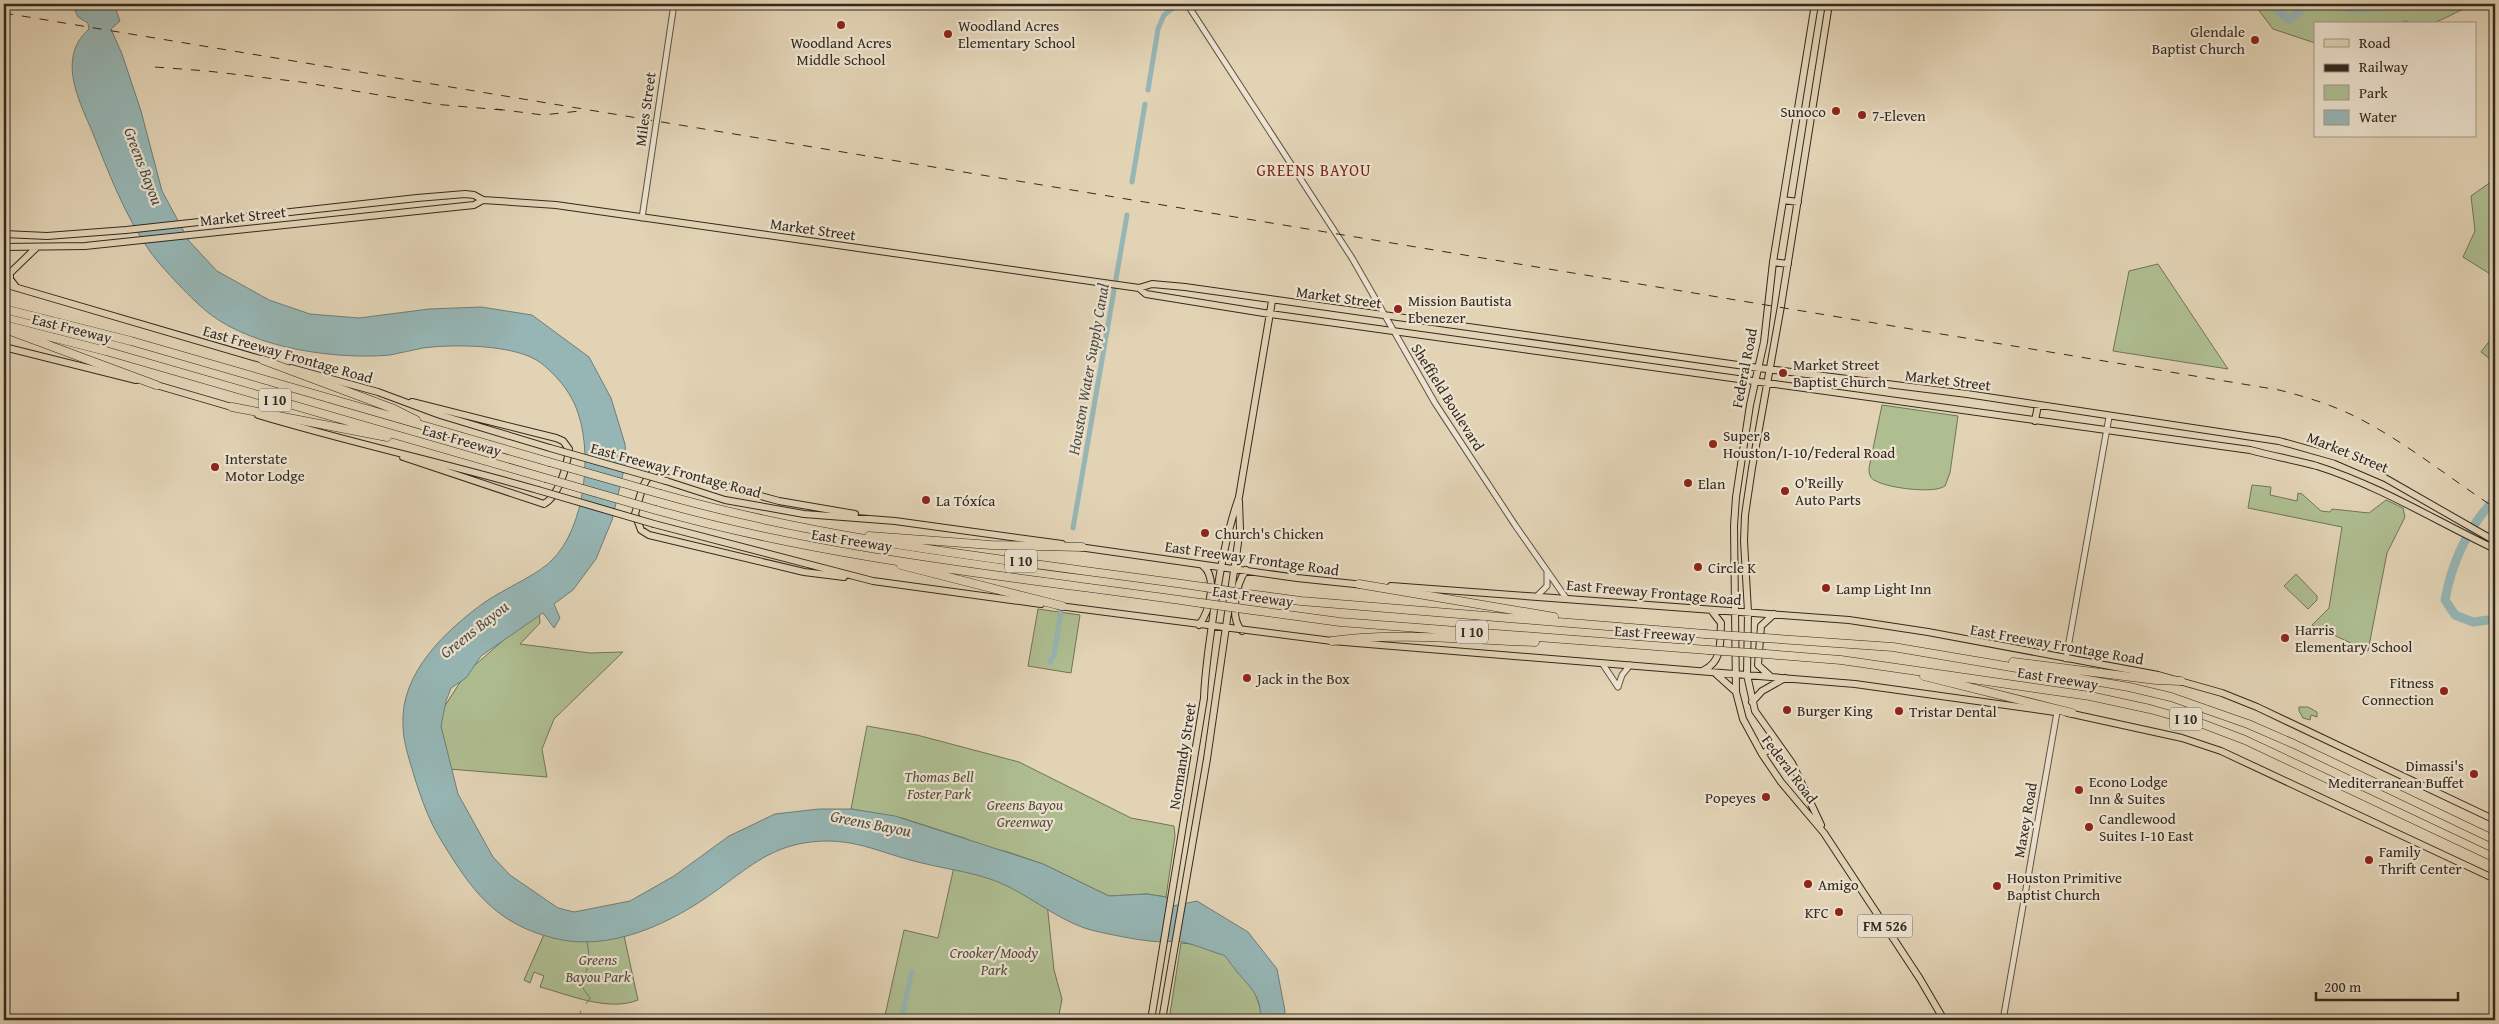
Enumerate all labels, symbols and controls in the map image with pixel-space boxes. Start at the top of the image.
place label: Woodland Acres Elementary School [958,15,1076,53]
marker: Woodland Acres Middle School [835,19,847,31]
place label: Glendale Baptist Church [2152,21,2246,59]
legend [2314,22,2476,138]
marker: Woodland Acres Elementary School [942,28,954,40]
place label: Woodland Acres Middle School [790,32,892,70]
text: Road [2359,32,2390,53]
marker: Glendale Baptist Church [2249,34,2261,46]
text: Railway [2359,56,2409,77]
street label: Miles Street [629,70,661,148]
text: Park [2359,82,2388,103]
place label: Sunoco [1780,101,1826,122]
marker: Sunoco [1830,105,1842,117]
place label: 7-Eleven [1872,105,1926,126]
text: Water [2359,106,2397,127]
marker: 7-Eleven [1856,109,1868,121]
water label: Greens Bayou [118,124,170,208]
district label: GREENS BAYOU [1256,158,1372,182]
street label: Market Street [199,201,288,231]
street label: Market Street [769,213,858,246]
water label: Houston Water Supply Canal [1061,281,1115,458]
street label: Market Street [1295,281,1384,314]
place label: Mission Bautista Ebenezer [1408,290,1512,328]
marker: Mission Bautista Ebenezer [1392,303,1404,315]
street label: East Freeway [30,308,115,348]
street label: East Freeway Frontage Road [201,320,375,388]
street label: Federal Road [1726,326,1762,410]
street label: Sheffield Boulevard [1407,339,1489,455]
place label: Market Street Baptist Church [1793,354,1887,392]
street label: Market Street [1904,364,1993,396]
marker: Market Street Baptist Church [1777,367,1789,379]
road number: I 10 [259,388,291,412]
street label: East Freeway [420,419,505,461]
place label: Super 8 Houston/I-10/Federal Road [1723,425,1895,463]
street label: Market Street [2304,426,2393,478]
street label: East Freeway Frontage Road [588,437,764,503]
marker: Super 8 Houston/I-10/Federal Road [1707,438,1719,450]
place label: Interstate Motor Lodge [225,448,305,486]
marker: Interstate Motor Lodge [209,461,221,473]
place label: O'Reilly Auto Parts [1795,472,1861,510]
place label: Elan [1698,473,1726,494]
marker: Elan [1682,477,1694,489]
marker: O'Reilly Auto Parts [1779,485,1791,497]
place label: La Tóxíca [936,490,995,511]
marker: La Tóxíca [920,494,932,506]
street label: East Freeway [810,523,894,557]
place label: Church's Chicken [1215,523,1324,544]
marker: Church's Chicken [1199,527,1211,539]
street label: East Freeway Frontage Road [1163,535,1341,581]
road number: I 10 [1005,550,1037,572]
place label: Circle K [1708,557,1756,578]
marker: Circle K [1692,561,1704,573]
street label: East Freeway Frontage Road [1566,574,1742,610]
place label: Lamp Light Inn [1836,578,1932,599]
street label: East Freeway [1211,580,1295,612]
marker: Lamp Light Inn [1820,582,1832,594]
water label: Greens Bayou [434,594,514,664]
street label: East Freeway Frontage Road [1969,618,2145,670]
place label: Harris Elementary School [2295,619,2413,657]
road number: I 10 [1456,620,1488,644]
street label: East Freeway [1614,620,1697,646]
marker: Harris Elementary School [2279,632,2291,644]
street label: East Freeway [2016,661,2100,695]
place label: Jack in the Box [1255,668,1350,689]
marker: Jack in the Box [1241,672,1253,684]
place label: Fitness Connection [2362,672,2435,710]
marker: Fitness Connection [2438,685,2450,697]
street label: Normandy Street [1163,700,1201,811]
place label: Burger King [1797,700,1873,721]
place label: Tristar Dental [1909,701,1997,722]
marker: Burger King [1781,704,1793,716]
marker: Tristar Dental [1893,705,1905,717]
road number: I 10 [2170,708,2202,731]
street label: Federal Road [1757,730,1823,808]
place label: Dimassi's Mediterranean Buffet [2328,755,2465,793]
park label: Thomas Bell Foster Park [904,766,974,804]
marker: Dimassi's Mediterranean Buffet [2468,768,2480,780]
place label: Econo Lodge Inn & Suites [2089,771,2168,809]
street label: Maxey Road [2008,781,2042,859]
marker: Econo Lodge Inn & Suites [2073,784,2085,796]
place label: Popeyes [1705,787,1756,808]
marker: Popeyes [1760,791,1772,803]
park label: Greens Bayou Greenway [987,794,1064,832]
water label: Greens Bayou [829,803,913,843]
place label: Candlewood Suites I-10 East [2099,808,2194,846]
marker: Candlewood Suites I-10 East [2083,821,2095,833]
place label: Family Thrift Center [2379,841,2462,879]
marker: Family Thrift Center [2363,854,2375,866]
place label: Houston Primitive Baptist Church [2007,867,2122,905]
place label: Amigo [1818,874,1859,895]
marker: Amigo [1802,878,1814,890]
marker: Houston Primitive Baptist Church [1991,880,2003,892]
place label: KFC [1805,902,1829,923]
marker: KFC [1833,906,1845,918]
road number: FM 526 [1858,914,1912,938]
park label: Crooker/Moody Park [950,942,1038,980]
park label: Greens Bayou Park [564,949,631,987]
scale bar [2316,969,2459,1001]
text: 200 m [2324,976,2362,997]

